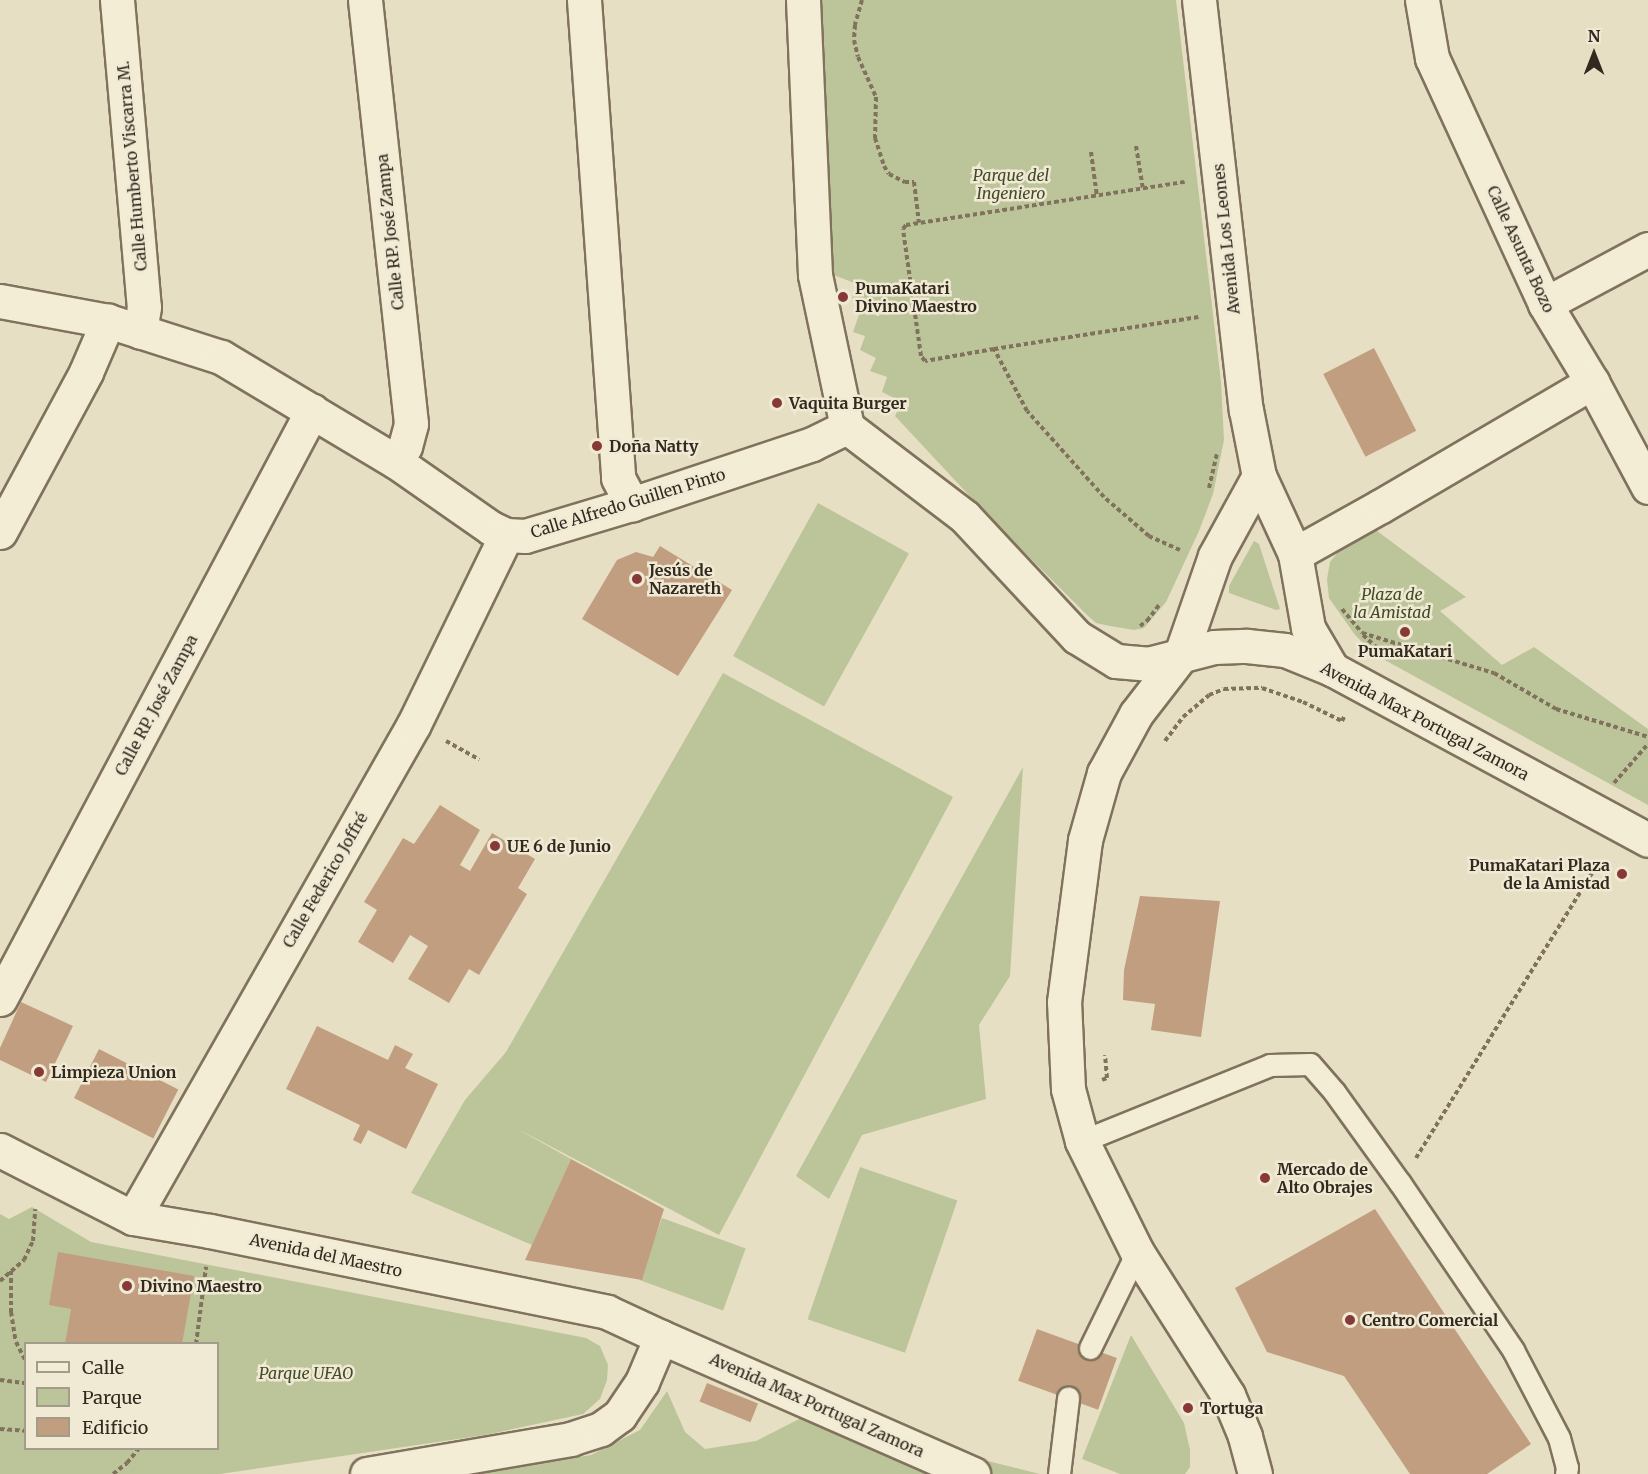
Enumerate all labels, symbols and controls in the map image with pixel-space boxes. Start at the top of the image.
north arrow [1564,24,1624,84]
text: N [1588,26,1600,46]
street label: Calle Humberto Viscarra M. [113,60,151,272]
street label: Calle RP. José Zampa [372,153,408,311]
street label: Avenida Los Leones [1209,163,1243,315]
park label: Parque del Ingeniero [973,165,1049,203]
street label: Calle Asunta Bozo [1483,183,1559,315]
place label: PumaKatari Divino Maestro [855,278,977,316]
marker: PumaKatari Divino Maestro [836,290,850,304]
place label: Vaquita Burger [789,393,907,413]
marker: Vaquita Burger [770,396,784,410]
place label: Doña Natty [609,436,698,456]
marker: Doña Natty [590,439,604,453]
street label: Calle Alfredo Guillen Pinto [528,464,728,542]
place label: Jesús de Nazareth [649,560,721,598]
marker: Jesús de Nazareth [630,572,644,586]
park label: Plaza de la Amistad [1353,584,1431,622]
marker: PumaKatari [1398,625,1412,639]
street label: Calle RP. José Zampa [111,631,201,779]
place label: PumaKatari [1358,641,1452,661]
street label: Avenida Max Portugal Zamora [1318,658,1532,784]
street label: Calle Federico Joffré [278,809,372,951]
place label: UE 6 de Junio [507,836,611,856]
marker: UE 6 de Junio [488,839,502,853]
place label: PumaKatari Plaza de la Amistad [1469,855,1610,893]
marker: PumaKatari Plaza de la Amistad [1615,867,1629,881]
place label: Limpieza Union [51,1062,176,1082]
marker: Limpieza Union [32,1065,46,1079]
place label: Mercado de Alto Obrajes [1277,1159,1373,1197]
marker: Mercado de Alto Obrajes [1258,1171,1272,1185]
street label: Avenida del Maestro [248,1229,404,1281]
place label: Divino Maestro [140,1276,262,1296]
marker: Divino Maestro [118,1277,136,1295]
place label: Centro Comercial [1362,1310,1498,1330]
marker: Centro Comercial [1343,1313,1357,1327]
legend [24,1342,219,1450]
street label: Avenida Max Portugal Zamora [707,1349,927,1461]
text: Calle [82,1356,124,1379]
park label: Parque UFAO [259,1363,353,1383]
text: Parque [82,1386,142,1409]
place label: Tortuga [1200,1398,1263,1418]
marker: Tortuga [1181,1401,1195,1415]
text: Edificio [82,1416,148,1439]

